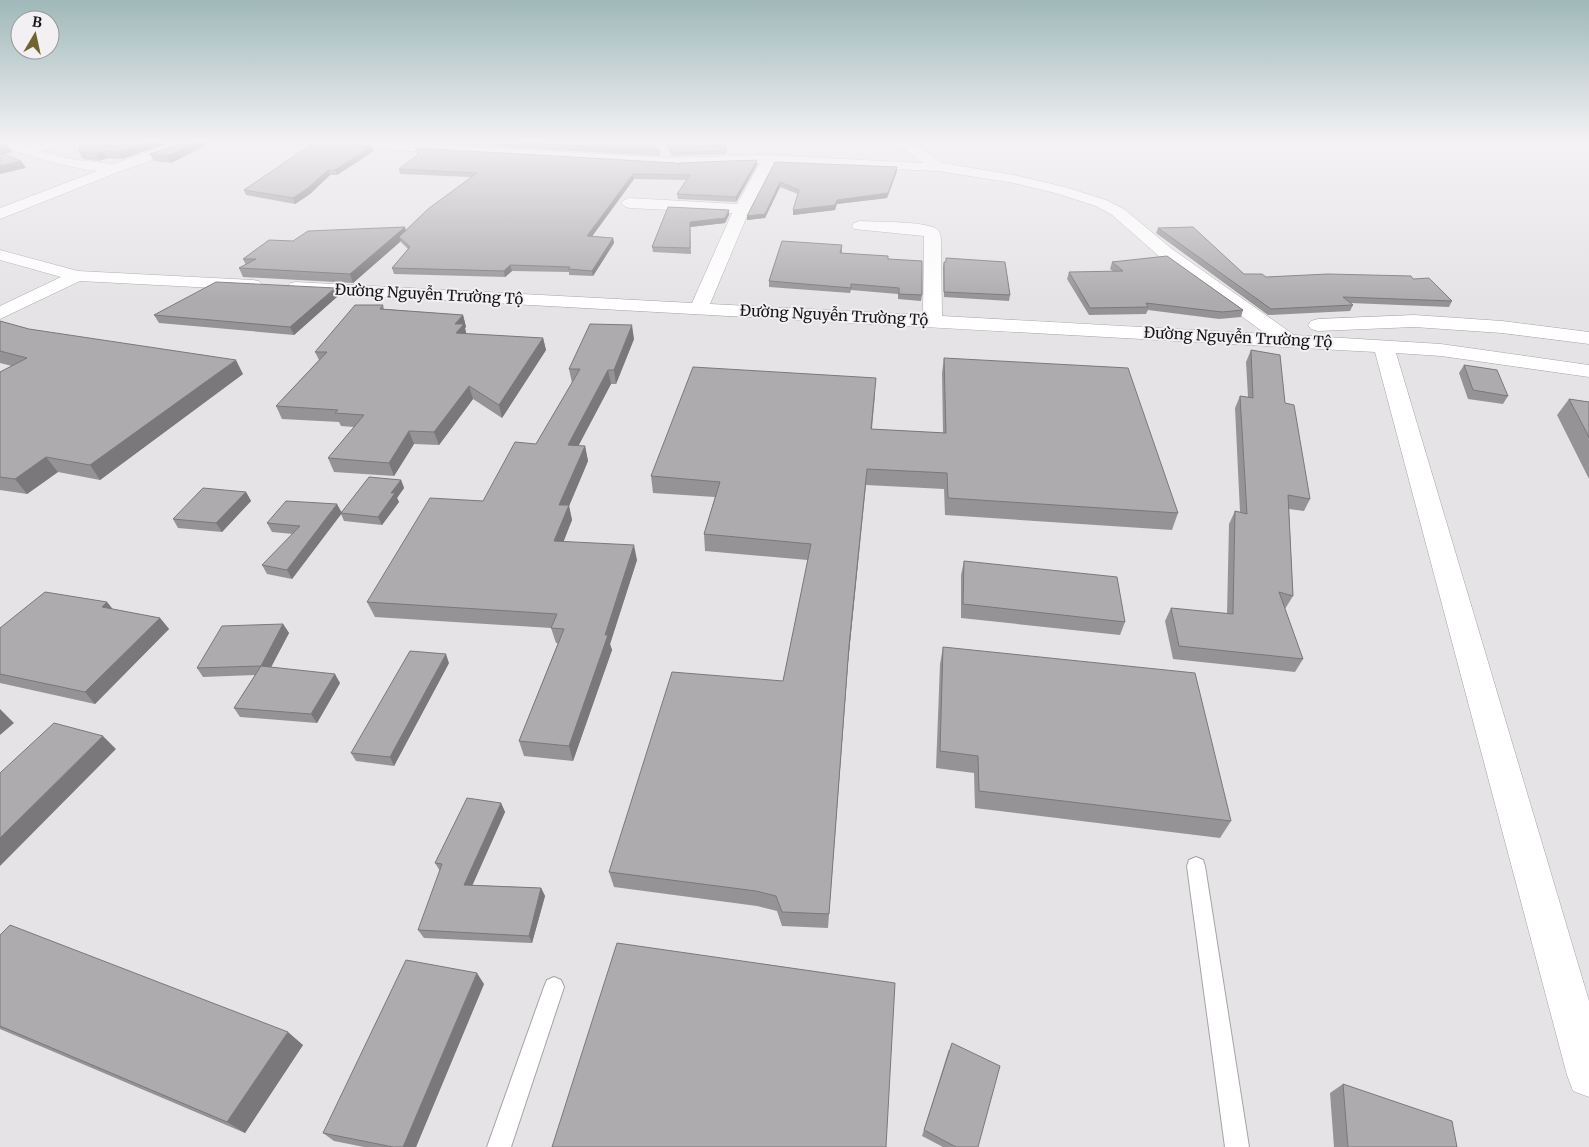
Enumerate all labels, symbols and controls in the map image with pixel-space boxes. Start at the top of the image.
north arrow [10,10,60,60]
text: B [31,13,43,32]
street label: Đường Nguyễn Trường Tộ [334,279,524,308]
street label: Đường Nguyễn Trường Tộ [739,300,929,329]
street label: Đường Nguyễn Trường Tộ [1143,322,1333,351]

